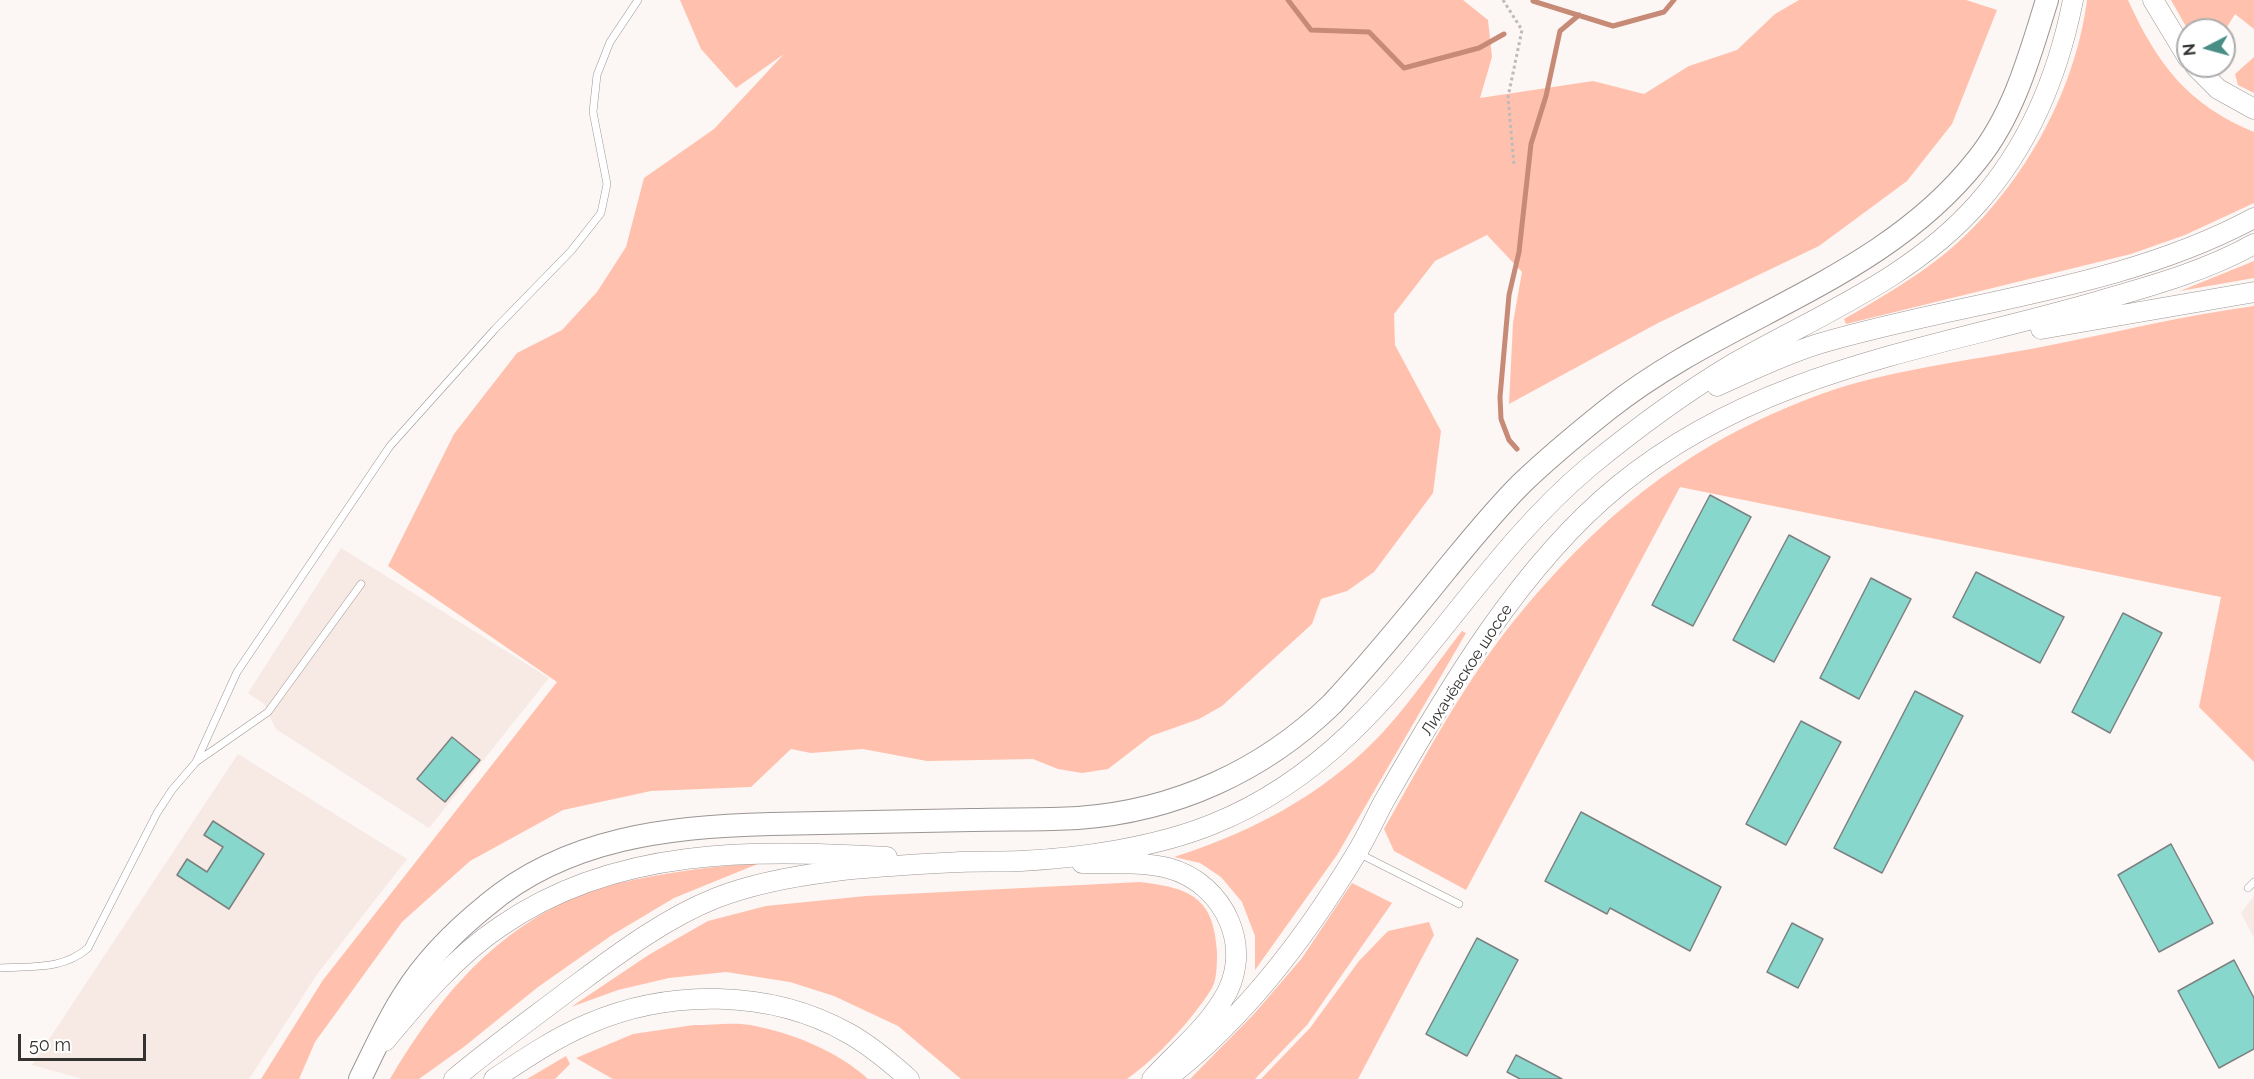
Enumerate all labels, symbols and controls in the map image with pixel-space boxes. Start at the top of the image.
north arrow [2176,18,2236,78]
text: N [2180,43,2200,57]
street label: Лихачёвское шоссе [1417,601,1517,739]
scale bar [21,1022,148,1060]
text: 50 m [29,1034,71,1055]

